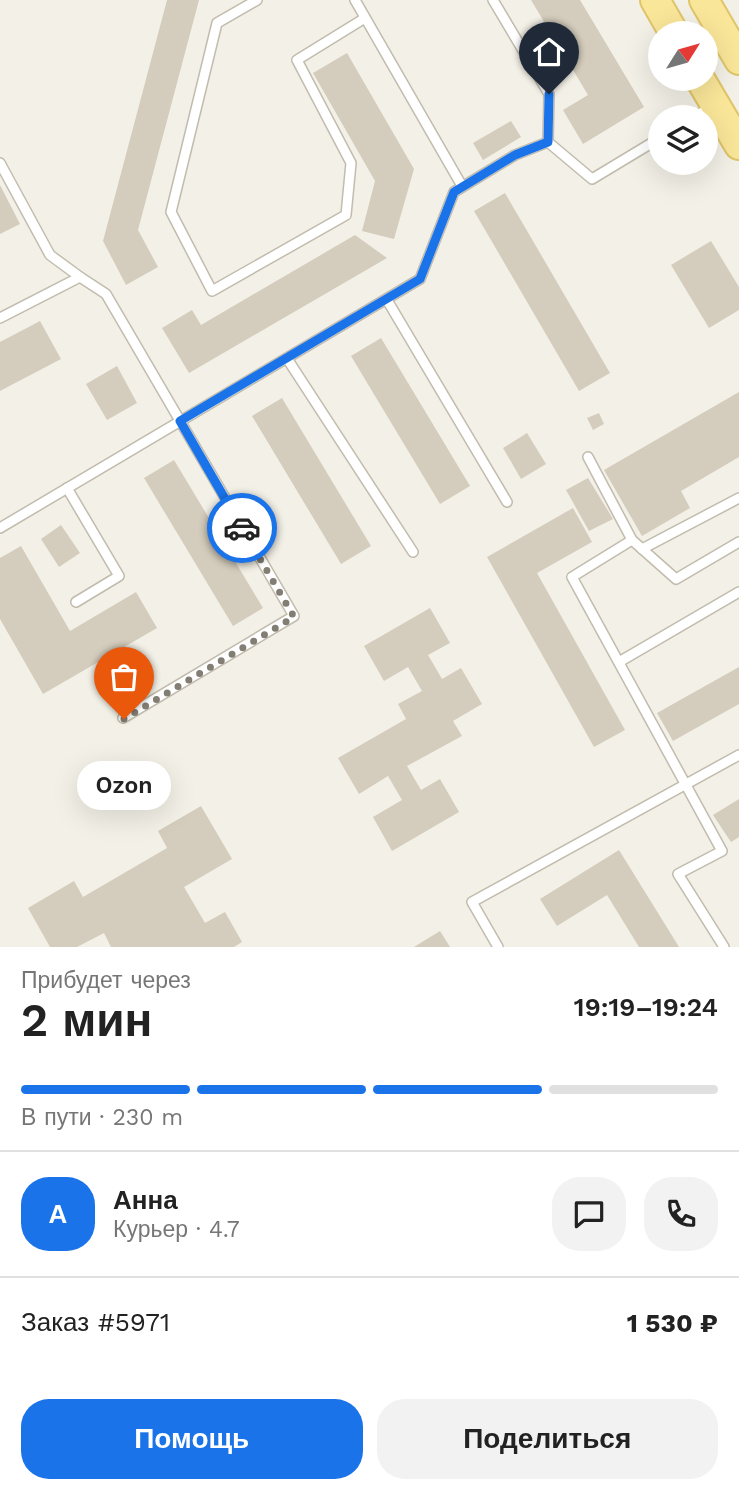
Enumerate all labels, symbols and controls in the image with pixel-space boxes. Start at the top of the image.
north arrow [648,21,718,91]
map controls [648,21,718,175]
pin [519,22,579,94]
icon: home [530,33,568,71]
button: layers [648,105,718,175]
courier [207,493,277,563]
icon: car [223,509,261,547]
pin [94,647,154,719]
icon: bag [105,658,143,696]
callout: Ozon [77,761,171,810]
text: Ozon [96,772,152,799]
text: Прибудет через [21,967,191,994]
text: 19:19–19:24 [574,992,718,1022]
text: 2 мин [21,993,152,1047]
text: В пути · 230 m [21,1104,183,1131]
button: chat [552,1177,626,1251]
button: phone [644,1177,718,1251]
text: Анна [113,1185,178,1215]
text: А [49,1199,67,1229]
text: Курьер · 4.7 [113,1216,240,1243]
text: Заказ #5971 [21,1307,170,1337]
text: 1 530 ₽ [627,1308,718,1338]
button: Помощь [21,1399,363,1479]
button: Поделиться [377,1399,718,1479]

